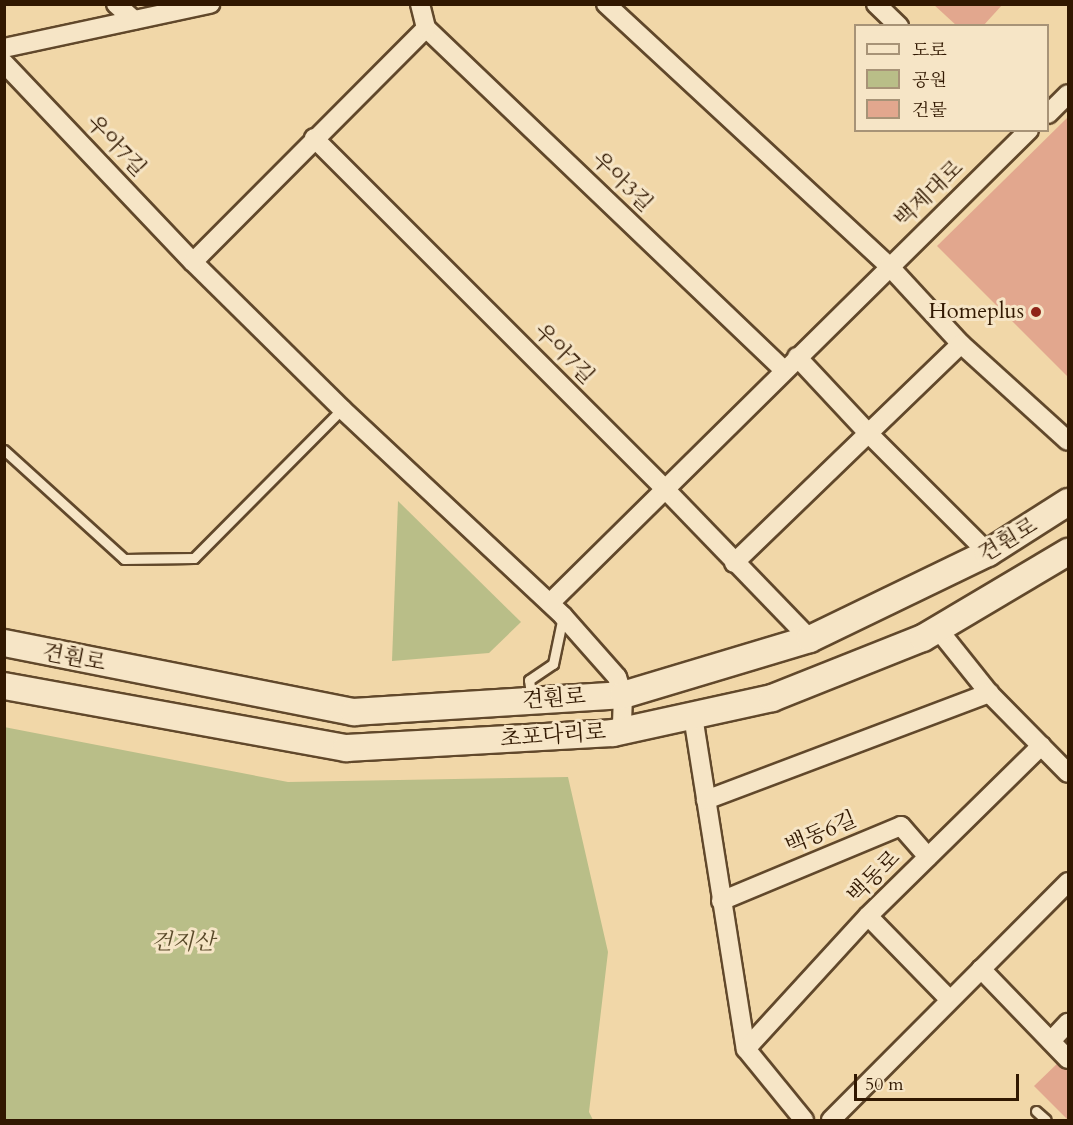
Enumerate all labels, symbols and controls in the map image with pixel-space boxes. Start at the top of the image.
legend [854,24,1049,132]
text: 도로 [912,38,947,63]
text: 공원 [912,68,947,93]
text: 건물 [912,98,947,123]
street label: 우아7길 [80,110,152,182]
street label: 우아3길 [586,146,658,218]
street label: 백제대로 [889,155,969,233]
place label: Homeplus [928,299,1024,325]
marker: Homeplus [1029,305,1043,319]
street label: 우아7길 [528,318,600,390]
street label: 견훤로 [974,512,1042,568]
street label: 견훤로 [40,639,108,677]
street label: 견훤로 [521,684,587,714]
street label: 초포다리로 [499,719,607,753]
street label: 백동6길 [781,806,861,860]
street label: 백동로 [842,845,906,909]
park label: 건지산 [151,930,215,956]
scale bar [857,1062,1022,1100]
text: 50 m [865,1072,904,1097]

